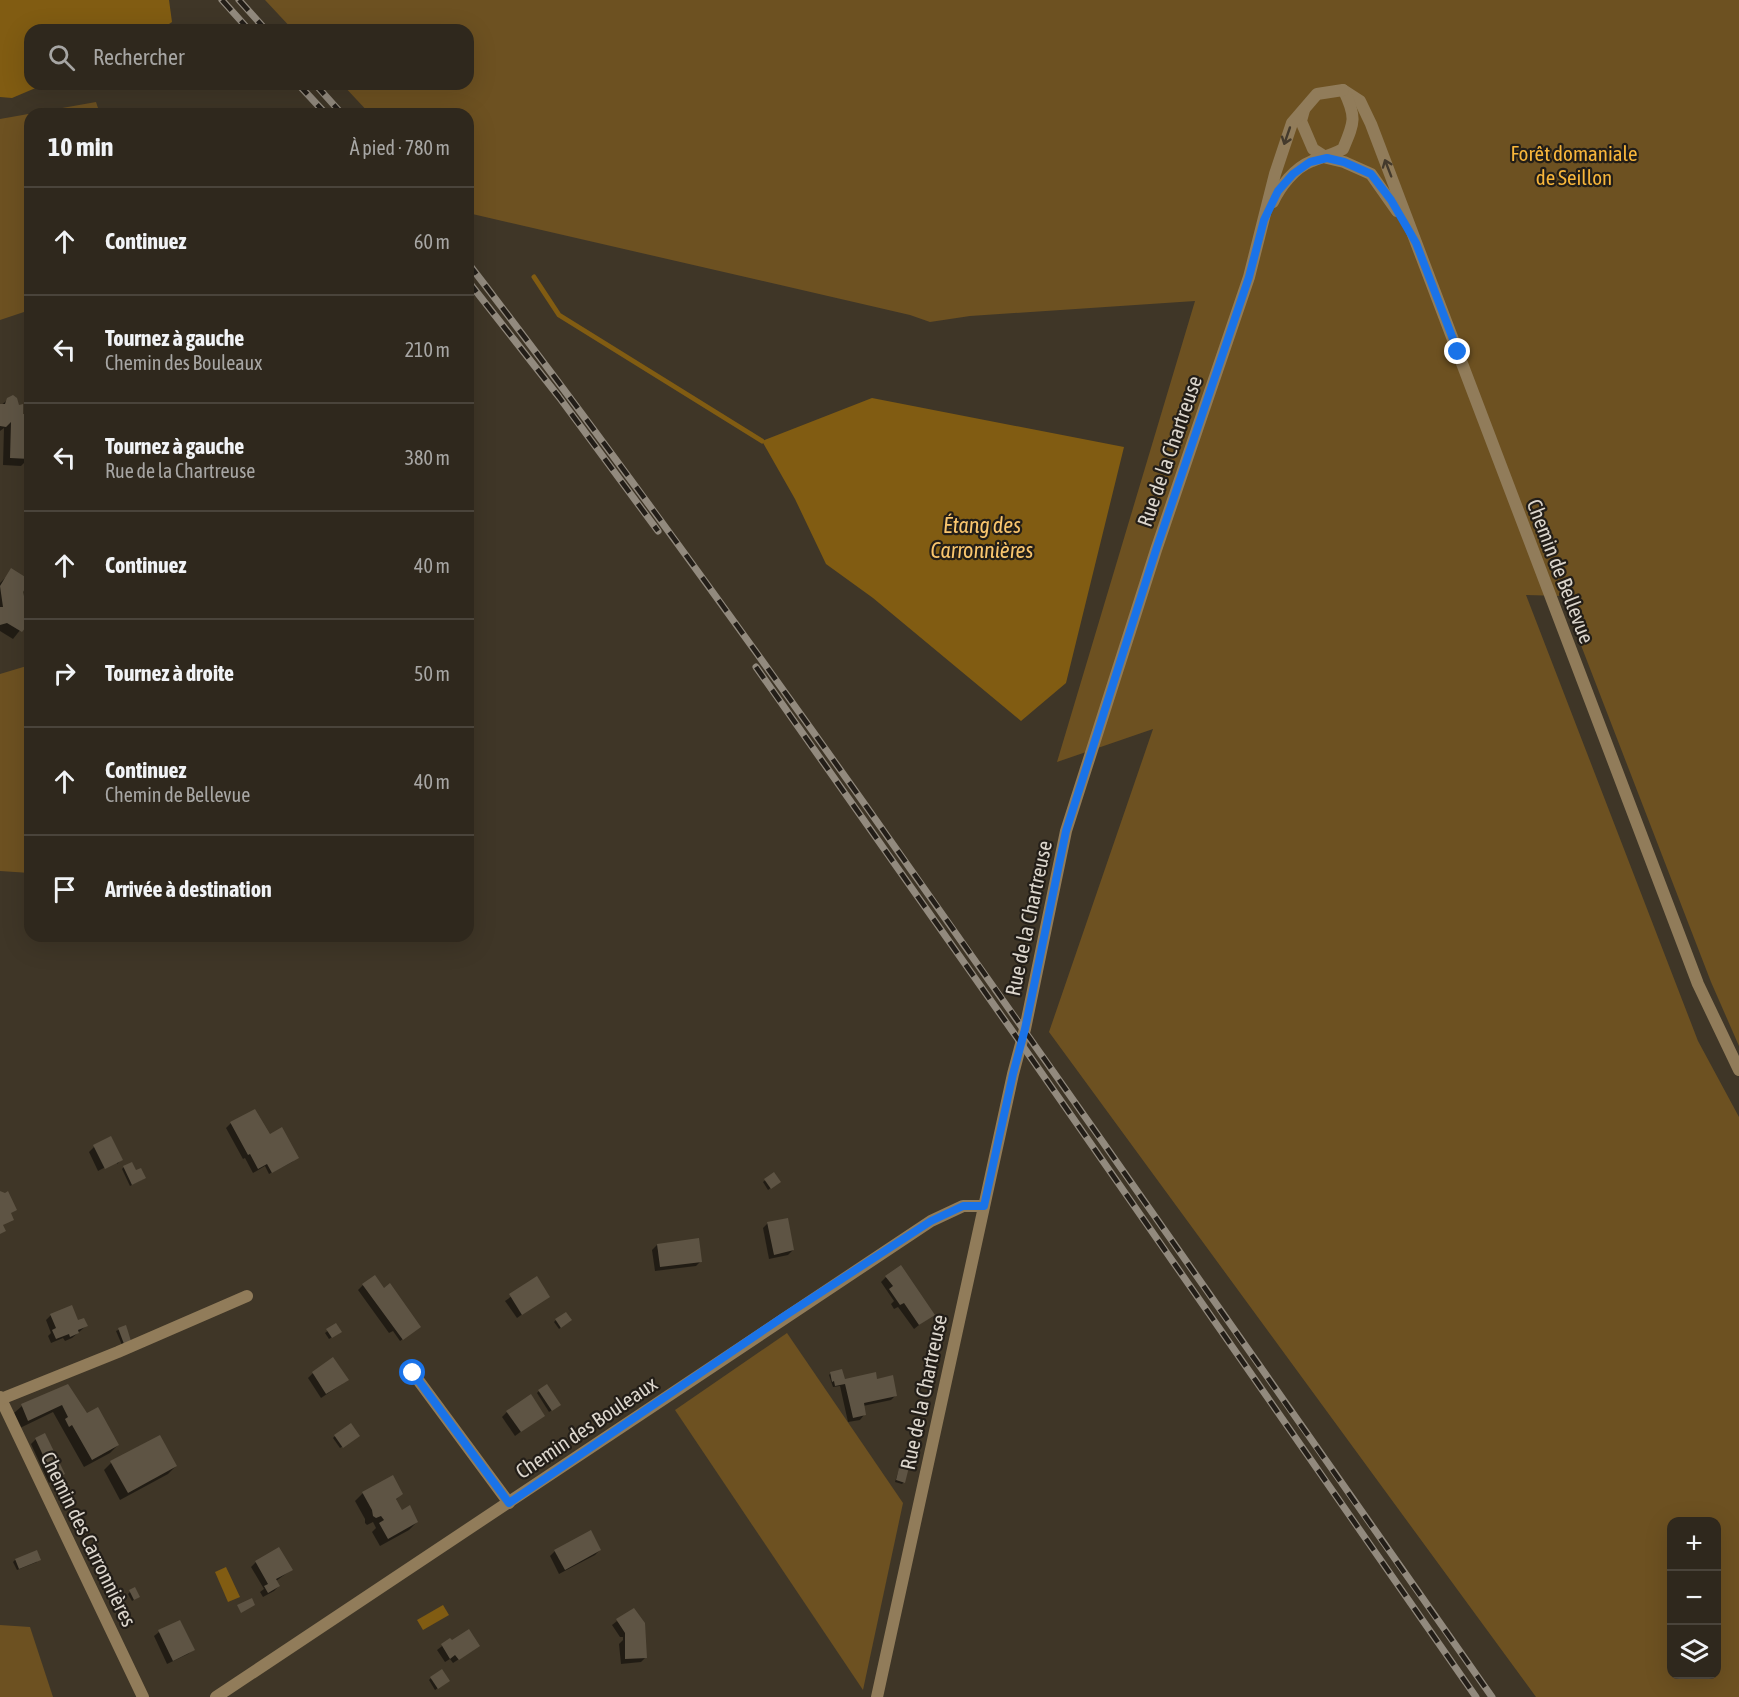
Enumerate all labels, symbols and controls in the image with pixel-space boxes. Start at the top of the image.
search box [24,24,474,90]
icon: search [45,41,78,74]
text: Rechercher [93,44,184,70]
one-way arrow [1281,127,1292,145]
text: 10 min [48,132,113,162]
text: À pied · 780 m [350,136,450,159]
park label: Forêt domaniale de Seillon [1511,141,1637,189]
one-way arrow [1381,160,1392,178]
icon: ahead [48,225,81,258]
text: Continuez [105,228,187,254]
text: 60 m [414,230,450,253]
text: Tournez à gauche [105,325,244,351]
icon: left [48,333,81,366]
text: 210 m [405,338,450,361]
route end [1444,338,1470,364]
text: Chemin des Bouleaux [105,351,262,374]
street label: Rue de la Chartreuse [1132,372,1206,530]
text: Tournez à gauche [105,433,244,459]
icon: left [48,441,81,474]
text: 380 m [405,446,450,469]
text: Rue de la Chartreuse [105,459,255,482]
street label: Chemin de Bellevue [1522,495,1600,647]
water label: Étang des Carronnières [931,512,1034,563]
icon: ahead [48,549,81,582]
text: Continuez [105,552,187,578]
text: 40 m [414,554,450,577]
icon: right [48,657,81,690]
text: Tournez à droite [105,660,234,686]
text: 50 m [414,662,450,685]
text: Continuez [105,757,187,783]
icon: ahead [48,765,81,798]
text: 40 m [414,770,450,793]
text: Chemin de Bellevue [105,783,250,806]
street label: Rue de la Chartreuse [1000,838,1056,998]
icon: arrive [48,873,81,906]
text: Arrivée à destination [105,876,272,902]
street label: Rue de la Chartreuse [895,1312,951,1472]
route start [399,1359,425,1385]
street label: Chemin des Bouleaux [511,1371,662,1483]
street label: Chemin des Carronnières [36,1448,142,1630]
map controls [1667,1517,1721,1679]
button: + [1667,1517,1721,1571]
button: − [1667,1571,1721,1625]
button: layers [1667,1625,1721,1679]

